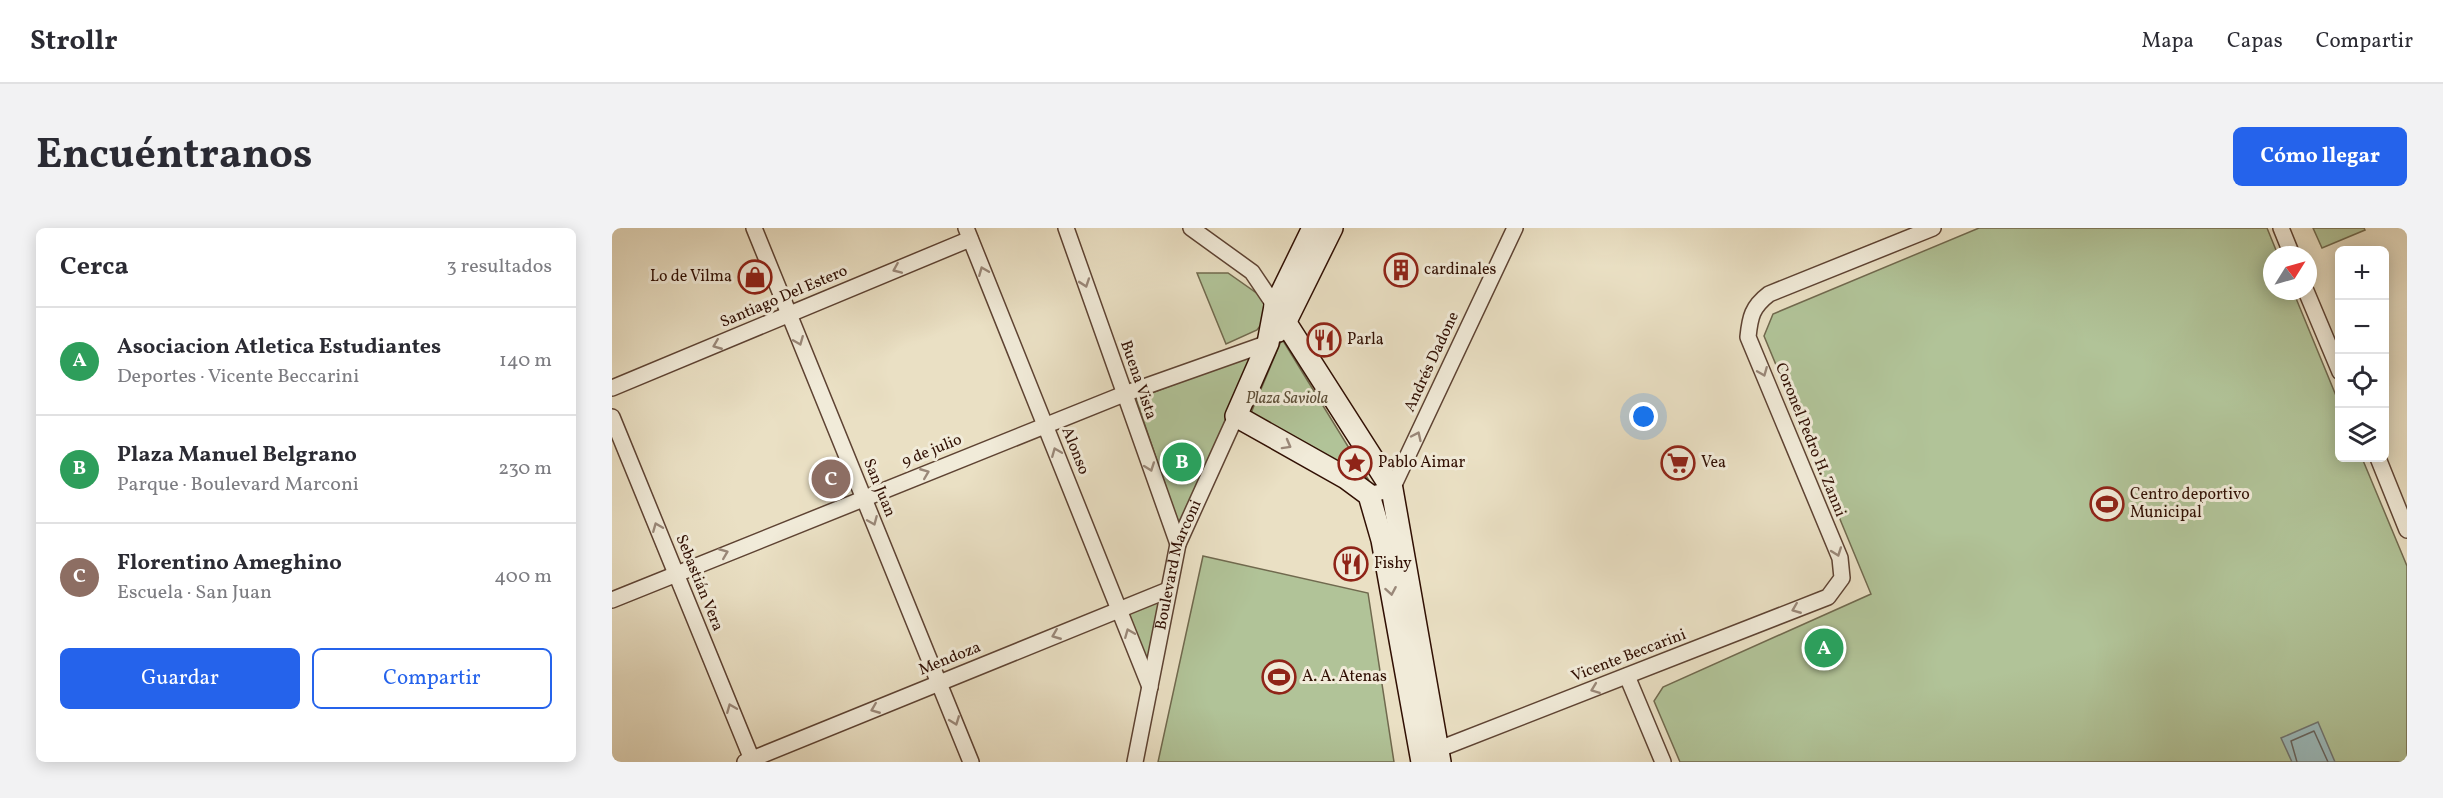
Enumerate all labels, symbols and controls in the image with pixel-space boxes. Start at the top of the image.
text: Strollr [30,22,118,61]
text: Mapa [2142,27,2194,56]
text: Capas [2227,27,2283,56]
text: Compartir [2316,27,2413,56]
text: Encuéntranos [36,127,312,186]
button: Cómo llegar [2233,127,2407,186]
north arrow [2263,246,2317,300]
map controls [2335,246,2389,462]
button: + [2335,246,2389,300]
text: Cerca [60,249,129,285]
building icon: cardinales [1383,252,1419,288]
text: 3 resultados [447,253,552,281]
shop icon: Lo de Vilma [737,259,773,295]
place label: cardinales [1424,259,1497,281]
street label: Santiago Del Estero [717,260,851,334]
one-way arrow [892,262,903,274]
place label: Lo de Vilma [650,266,732,288]
one-way arrow [978,266,990,277]
one-way arrow [1078,277,1091,288]
button: − [2335,300,2389,354]
street label: Andrés Dadone [1399,308,1465,416]
restaurant icon: Parla [1306,322,1342,358]
place label: Parla [1347,329,1384,351]
text: Asociacion Atletica Estudiantes [117,332,441,363]
one-way arrow [792,335,804,346]
one-way arrow [712,338,723,350]
street label: Buena Vista [1114,338,1162,422]
text: A [72,347,87,375]
text: 140 m [499,347,552,375]
button: locate [2335,354,2389,408]
street label: Coronel Pedro H. Zanni [1769,360,1851,520]
text: Deportes · Vicente Beccarini [117,363,359,391]
one-way arrow [1756,366,1768,377]
park label: Plaza Saviola [1246,388,1329,410]
your location [1629,402,1658,431]
button: layers [2335,408,2389,462]
street label: Alonso [1056,424,1094,478]
street label: 9 de julio [899,429,965,473]
one-way arrow [1410,432,1422,443]
one-way arrow [1281,438,1291,449]
text: Plaza Manuel Belgrano [117,440,357,471]
pin: B [1162,440,1202,484]
place icon: Pablo Aimar [1337,445,1373,481]
supermarket icon: Vea [1660,445,1696,481]
one-way arrow [1050,447,1063,458]
place label: Pablo Aimar [1378,452,1466,474]
place label: Vea [1701,452,1726,474]
text: B [73,455,86,483]
text: 230 m [498,455,552,483]
street label: San Juan [857,455,901,521]
pin: C [812,456,850,502]
one-way arrow [1143,461,1156,472]
one-way arrow [919,468,930,480]
text: Parque · Boulevard Marconi [117,471,359,499]
place label: Centro deportivo Municipal [2130,484,2250,524]
sports icon: Centro deportivo Municipal [2089,486,2125,522]
street label: Boulevard Marconi [1150,496,1208,632]
one-way arrow [866,515,878,526]
one-way arrow [652,523,664,534]
street label: Sebastián Vera [670,531,728,635]
restaurant icon: Fishy [1333,546,1369,582]
one-way arrow [1829,546,1842,557]
text: Florentino Ameghino [117,548,342,579]
one-way arrow [718,548,729,560]
place label: Fishy [1374,553,1412,575]
text: C [73,563,86,591]
text: 400 m [494,563,552,591]
text: Escuela · San Juan [117,579,272,607]
one-way arrow [1384,586,1397,596]
one-way arrow [1791,602,1802,615]
street label: Vicente Beccarini [1568,624,1690,688]
pin: A [1804,626,1844,670]
one-way arrow [1051,628,1062,640]
one-way arrow [1123,628,1136,639]
street label: Mendoza [916,637,984,681]
button: Guardar [60,648,300,709]
button: Compartir [312,648,552,709]
sports icon: A. A. Atenas [1261,659,1297,695]
place label: A. A. Atenas [1302,666,1387,688]
one-way arrow [1590,682,1601,694]
one-way arrow [870,702,881,714]
one-way arrow [726,703,738,714]
one-way arrow [948,715,960,726]

